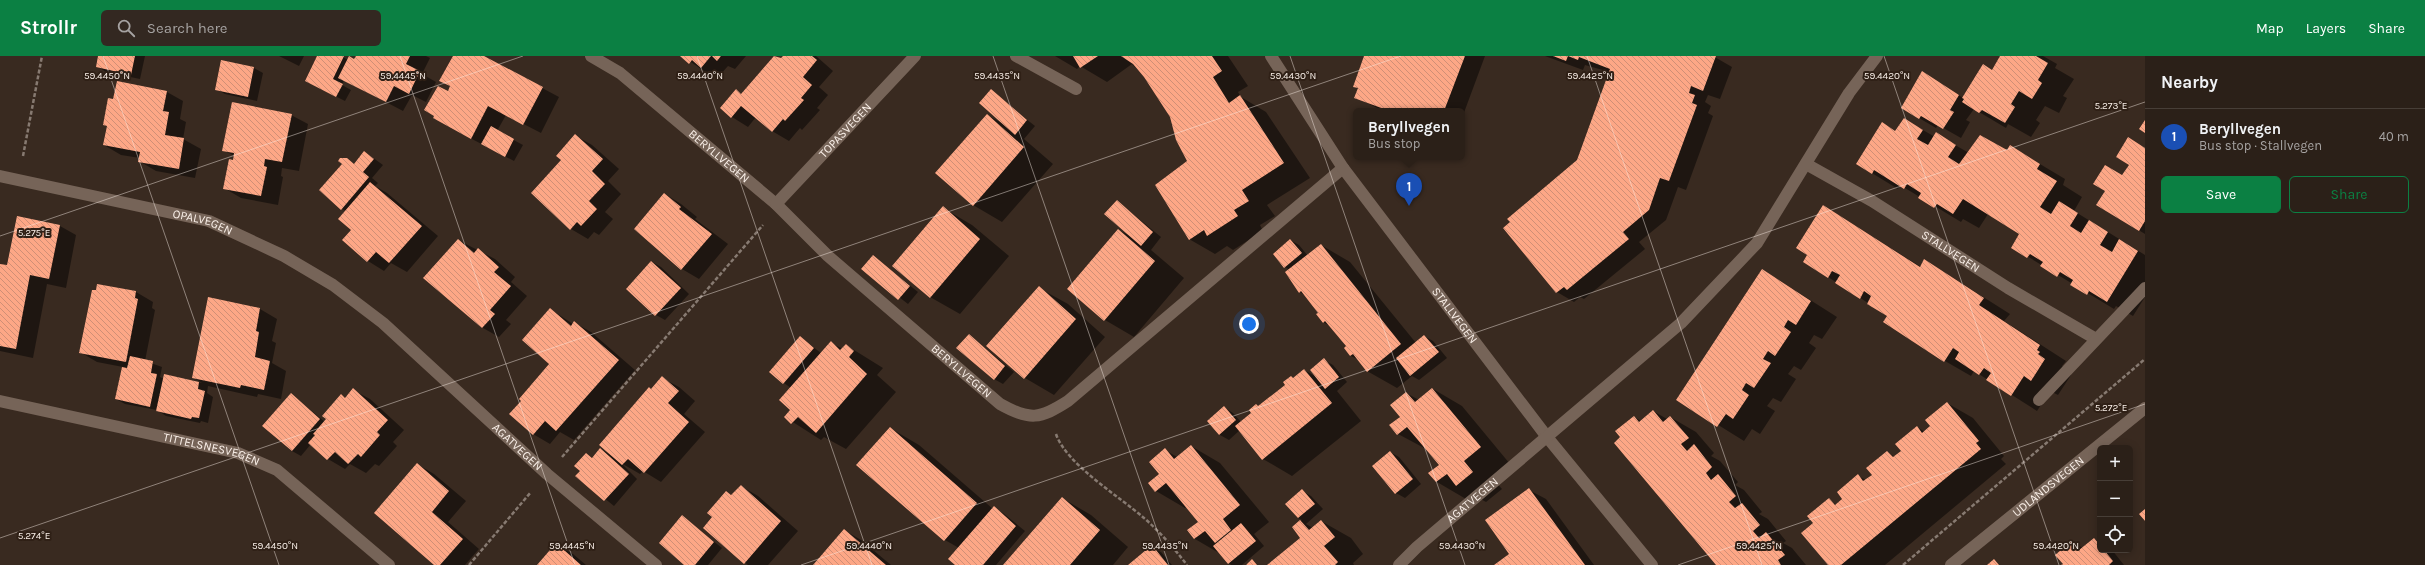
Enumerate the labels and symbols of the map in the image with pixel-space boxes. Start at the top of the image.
text: 59.4450°N [84,70,130,82]
text: 59.4445°N [380,70,426,82]
text: 59.4440°N [677,70,723,82]
text: 59.4435°N [974,70,1020,82]
text: 59.4430°N [1270,70,1316,82]
text: 59.4425°N [1567,70,1613,82]
text: 59.4420°N [1864,70,1910,82]
street label: TOPASVEGEN [816,100,874,161]
text: 5.273°E [2095,100,2127,112]
street label: BERYLLVEGEN [686,127,752,186]
pin: 1 [1396,173,1422,206]
street label: OPALVEGEN [171,206,235,238]
text: 5.275°E [18,227,50,239]
street label: STALLVEGEN [1919,227,1982,275]
street label: STALLVEGEN [1429,285,1480,346]
your location [1239,314,1259,334]
street label: BERYLLVEGEN [928,341,995,401]
text: 5.272°E [2095,402,2127,414]
street label: AGATVEGEN [489,420,545,473]
street label: TITTELSNESVEGEN [162,430,262,469]
street label: UDLANDSVEGEN [2010,453,2087,519]
street label: AGATVEGEN [1444,474,1501,526]
text: 5.274°E [18,530,50,542]
text: 59.4450°N [252,540,298,552]
text: 59.4445°N [549,540,595,552]
text: 59.4440°N [846,540,892,552]
text: 59.4435°N [1142,540,1188,552]
text: 59.4430°N [1439,540,1485,552]
text: 59.4425°N [1736,540,1782,552]
text: 59.4420°N [2033,540,2079,552]

